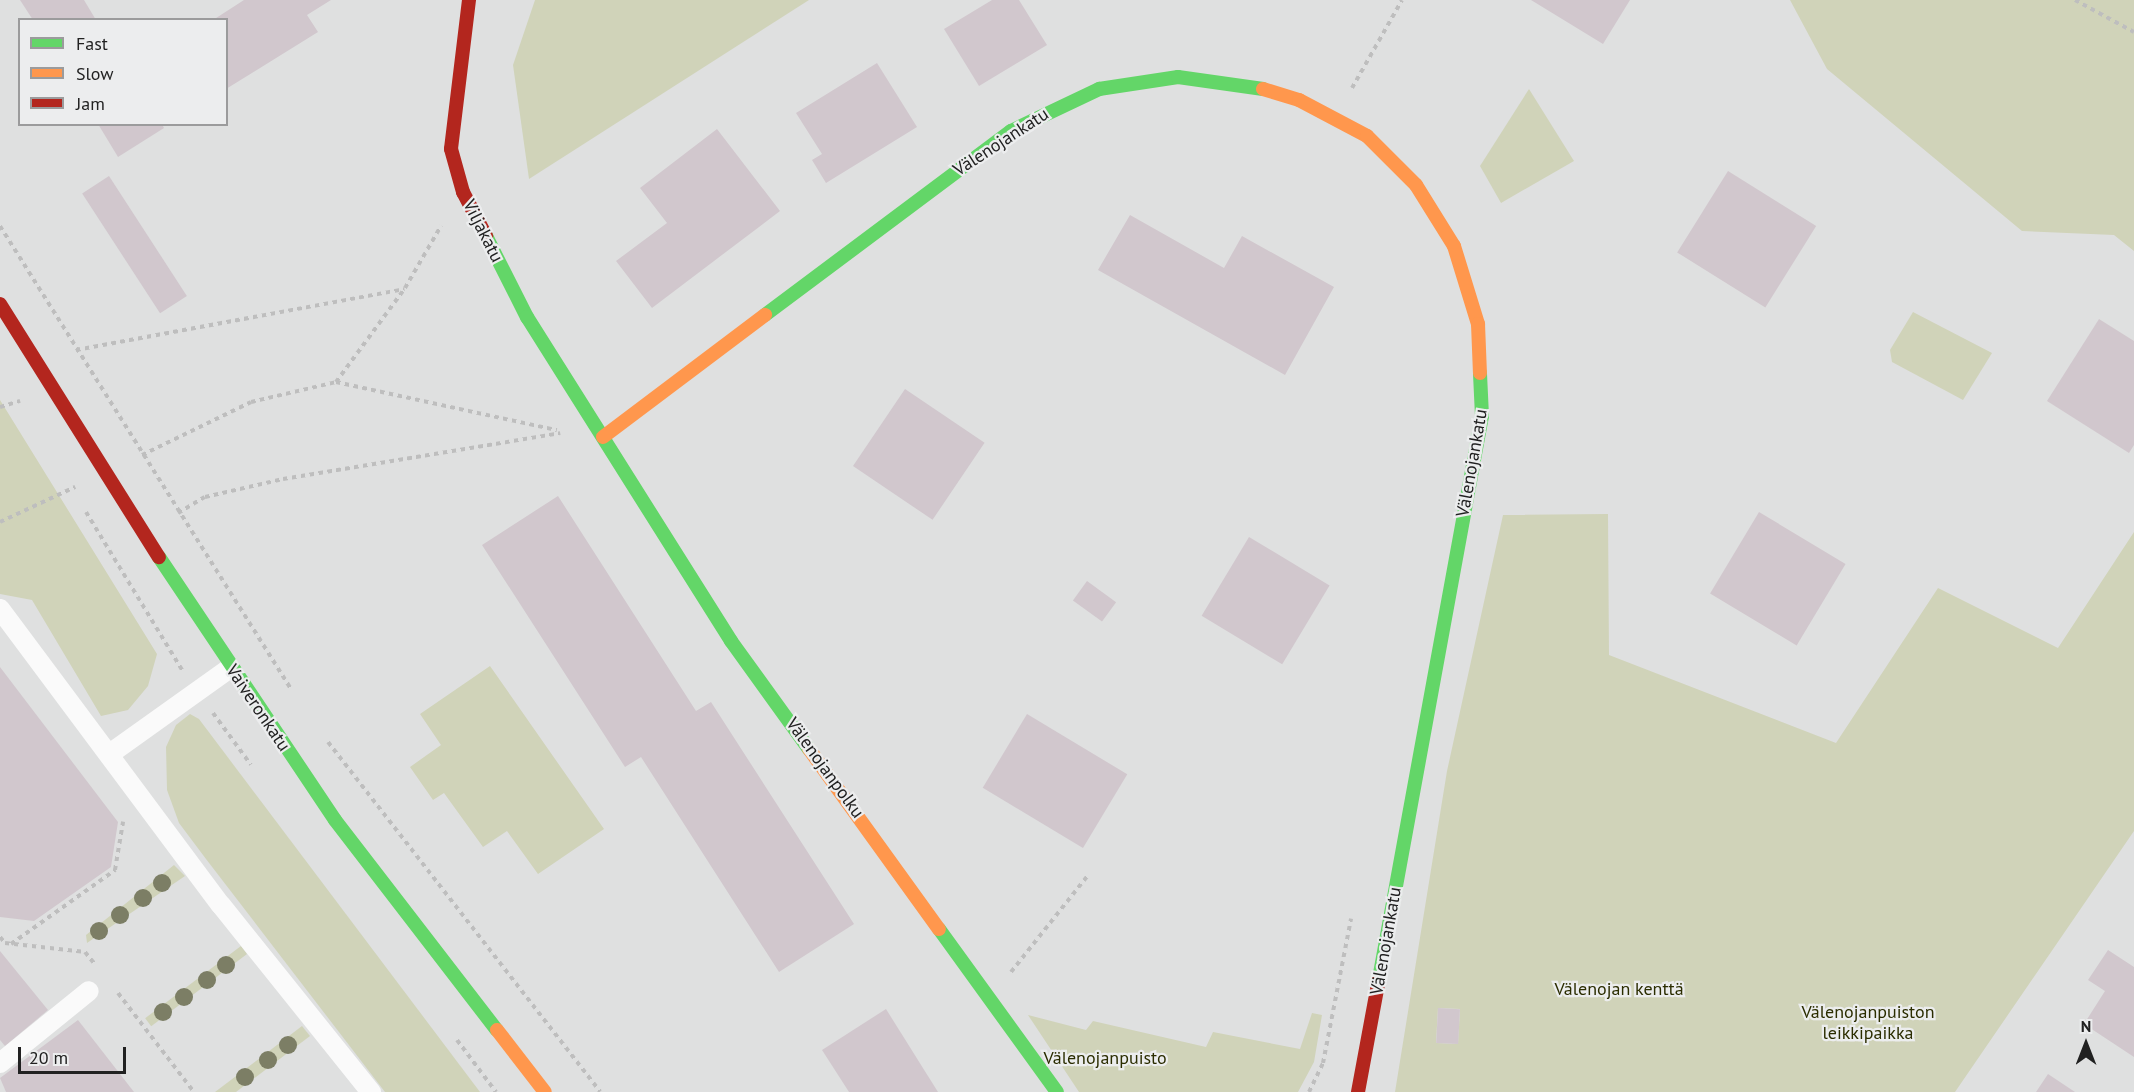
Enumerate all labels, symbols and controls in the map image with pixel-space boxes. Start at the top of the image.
legend [18,18,228,126]
text: Fast [76,32,108,55]
text: Slow [76,62,114,85]
text: Jam [76,92,105,115]
street label: Välenojankatu [949,103,1053,181]
street label: Viljakatu [458,196,508,266]
street label: Välenojankatu [1452,407,1492,519]
street label: Vaiveronkatu [221,661,295,755]
street label: Välenojanpolku [781,714,869,822]
street label: Välenojankatu [1366,885,1406,997]
park label: Välenojan kenttä [1554,978,1684,1000]
park label: Välenojanpuiston leikkipaikka [1801,1002,1935,1044]
north arrow [2056,1014,2116,1074]
text: N [2081,1016,2091,1036]
scale bar [21,1035,129,1073]
text: 20 m [29,1046,68,1069]
park label: Välenojanpuisto [1043,1047,1167,1069]

